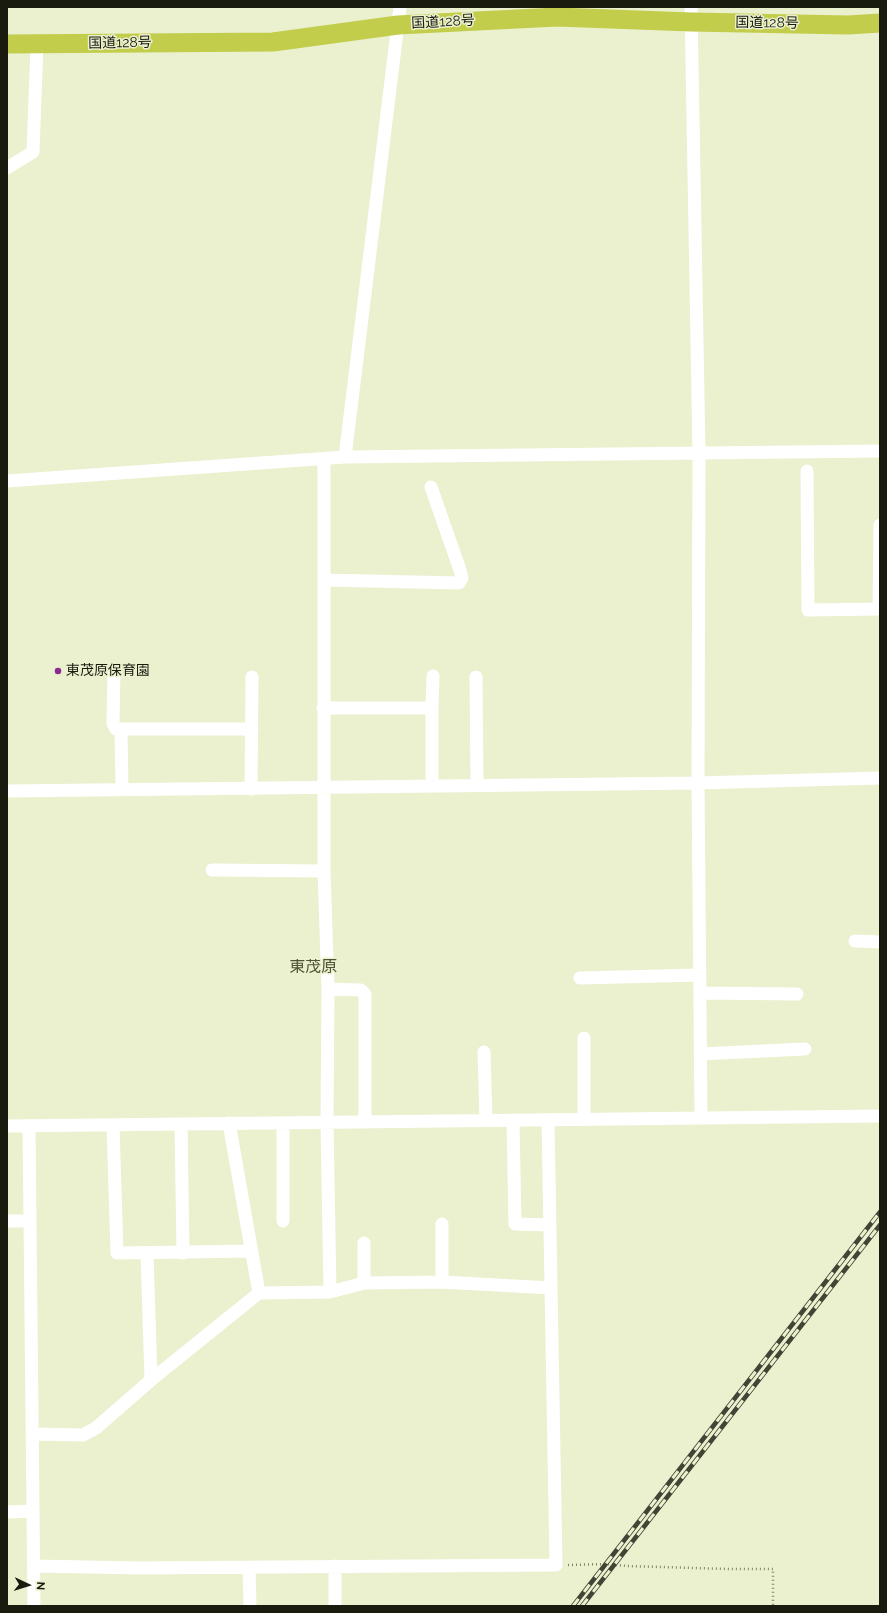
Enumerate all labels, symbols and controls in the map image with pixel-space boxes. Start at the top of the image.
street label: 国道128号 [411,12,475,32]
street label: 国道128号 [735,14,799,32]
street label: 国道128号 [88,34,152,52]
place label: 東茂原保育園 [66,663,150,679]
marker: 東茂原保育園 [53,666,63,676]
district label: 東茂原 [289,957,337,977]
north arrow [8,1565,48,1605]
text: N [34,1581,47,1591]

